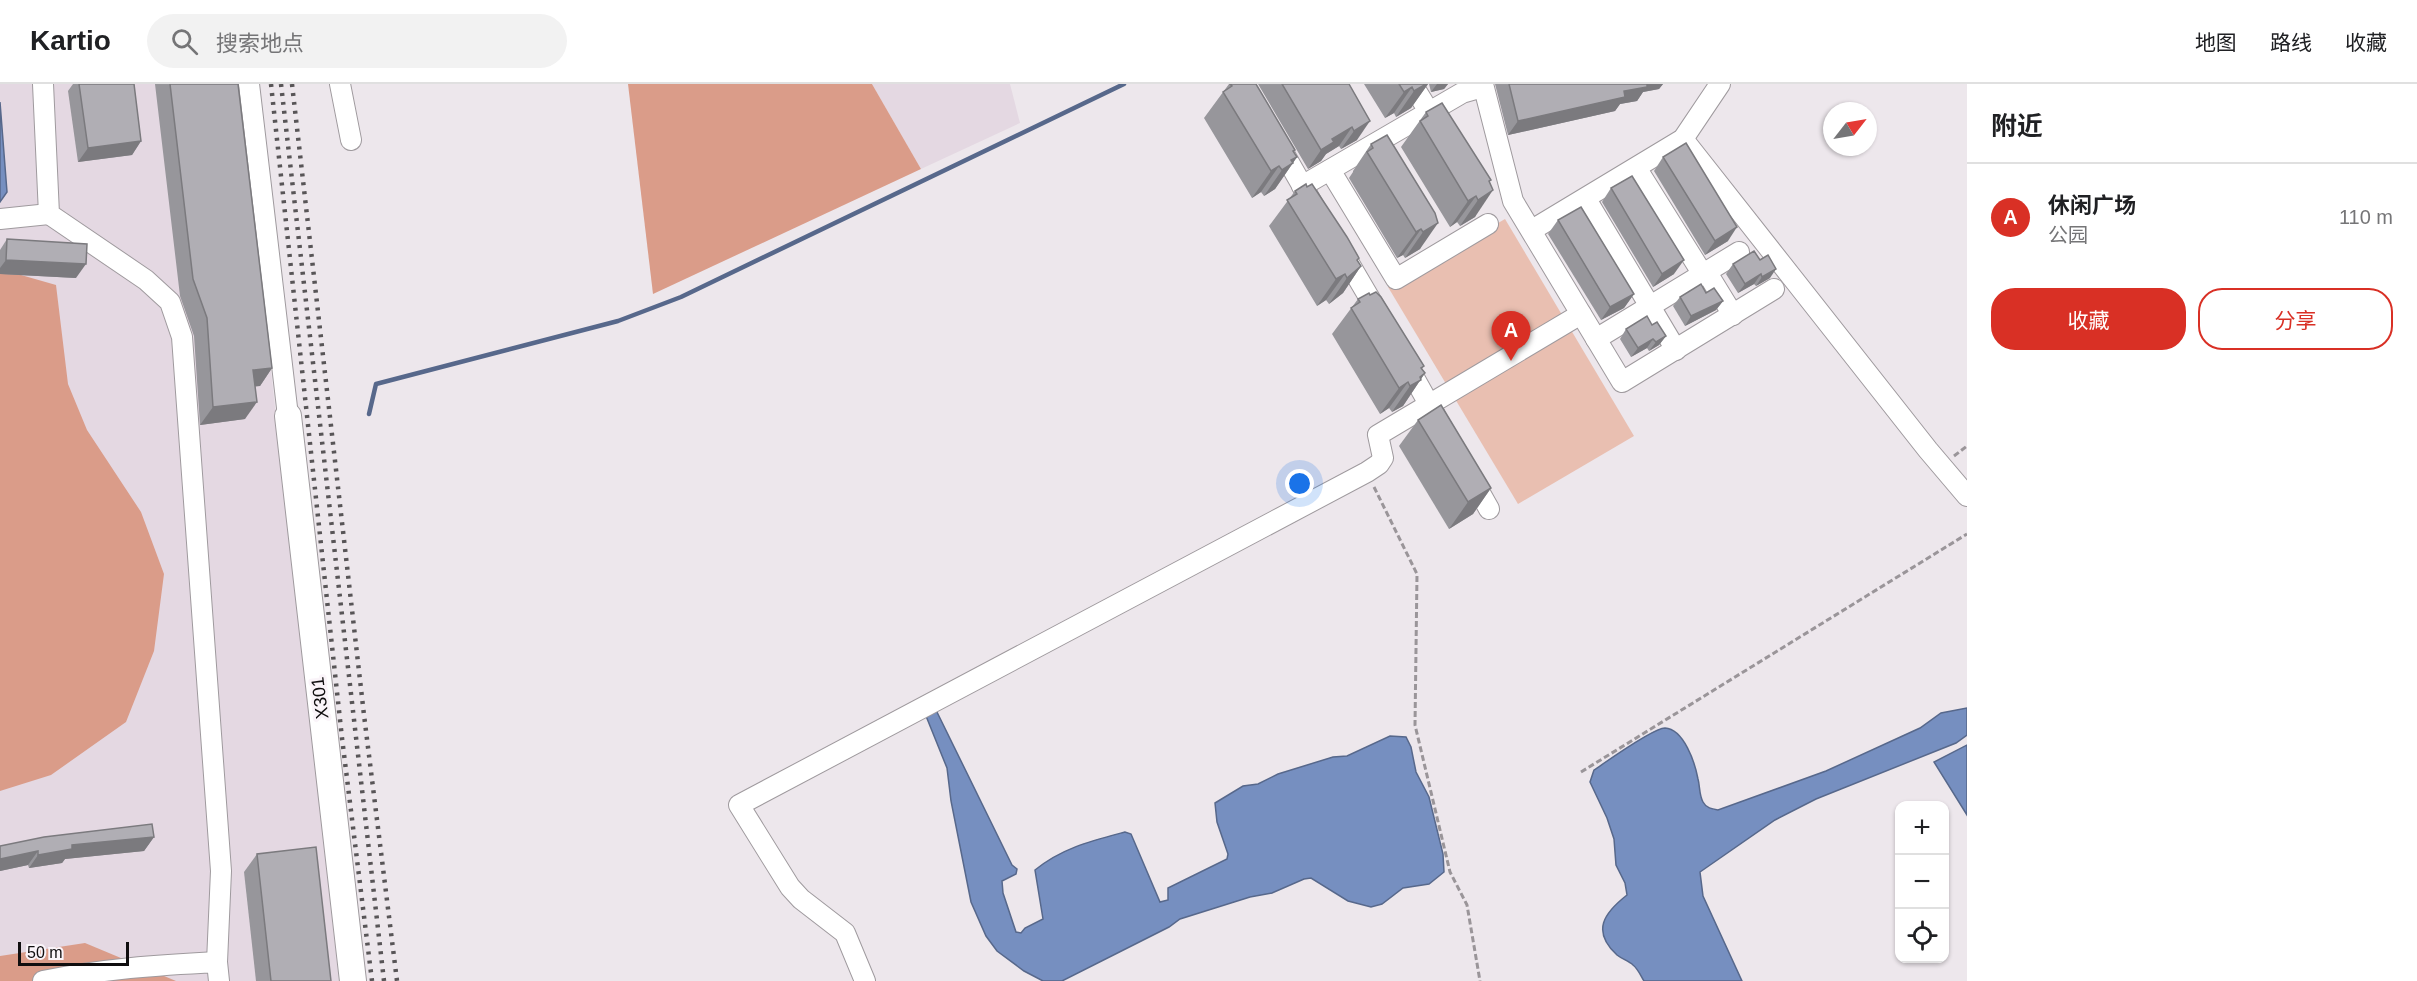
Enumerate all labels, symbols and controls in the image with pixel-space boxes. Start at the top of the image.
search box [147,14,567,68]
text: Kartio [30,25,111,56]
icon: search [168,25,201,58]
text: 搜索地点 [216,31,304,56]
text: 地图 [2195,31,2237,54]
text: 路线 [2270,31,2312,54]
text: 收藏 [2345,31,2387,54]
north arrow [1823,102,1877,156]
text: 附近 [1991,111,2043,141]
text: 休闲广场 [2048,193,2136,218]
text: A [2003,206,2018,228]
text: 110 m [2339,206,2393,228]
text: 公园 [2048,224,2088,246]
button: 收藏 [1991,288,2186,350]
button: 分享 [2198,288,2393,350]
pin: A [1492,312,1530,361]
your location [1285,469,1314,498]
street label: X301 [308,676,332,720]
map controls [1895,801,1949,963]
button: + [1895,801,1949,855]
button: − [1895,855,1949,909]
button: locate [1895,909,1949,963]
scale bar [18,939,129,966]
text: 50 m [27,944,63,961]

